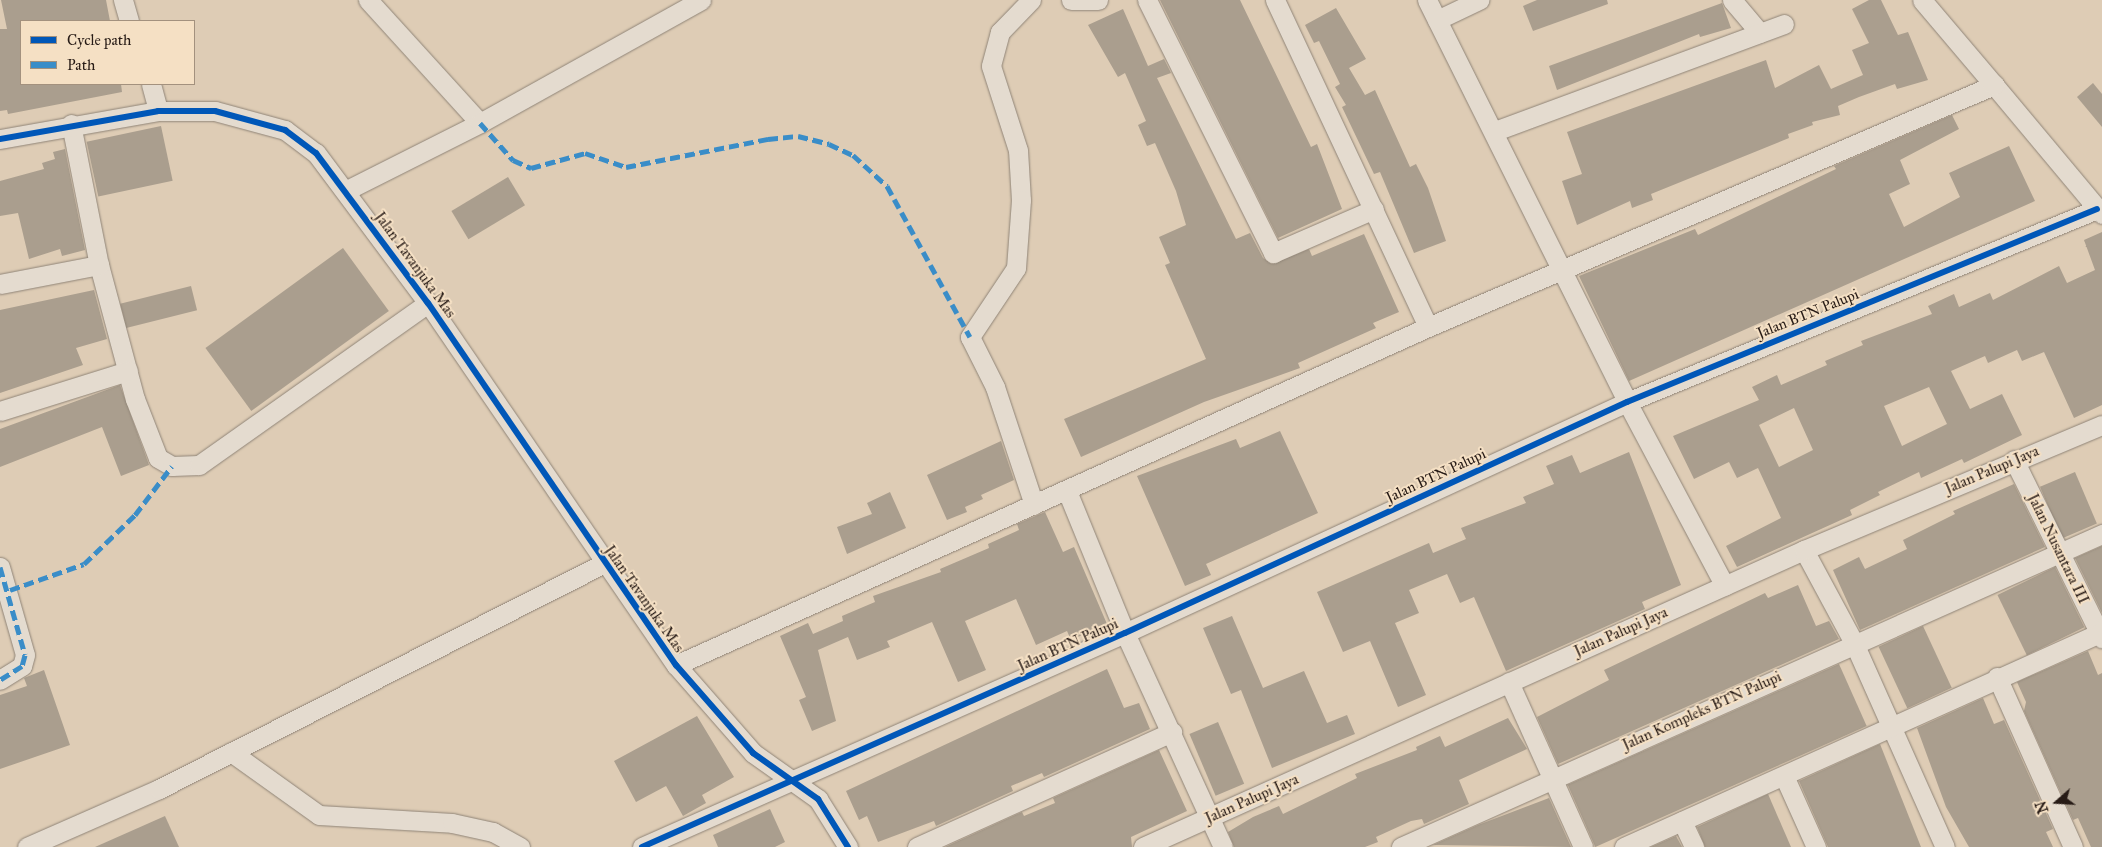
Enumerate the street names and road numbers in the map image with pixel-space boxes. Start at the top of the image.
street label: Jalan Tavanjuka Mas [371,209,459,321]
street label: Jalan BTN Palupi [1754,285,1862,343]
street label: Jalan Palupi Jaya [1942,442,2042,498]
street label: Jalan BTN Palupi [1383,445,1489,507]
street label: Jalan Nusantara III [2024,491,2092,607]
street label: Jalan Tavanjuka Mas [600,542,688,656]
street label: Jalan Palupi Jaya [1571,603,1671,661]
street label: Jalan BTN Palupi [1015,615,1121,675]
street label: Jalan Kompleks BTN Palupi [1620,668,1784,754]
street label: Jalan Palupi Jaya [1202,770,1302,828]

